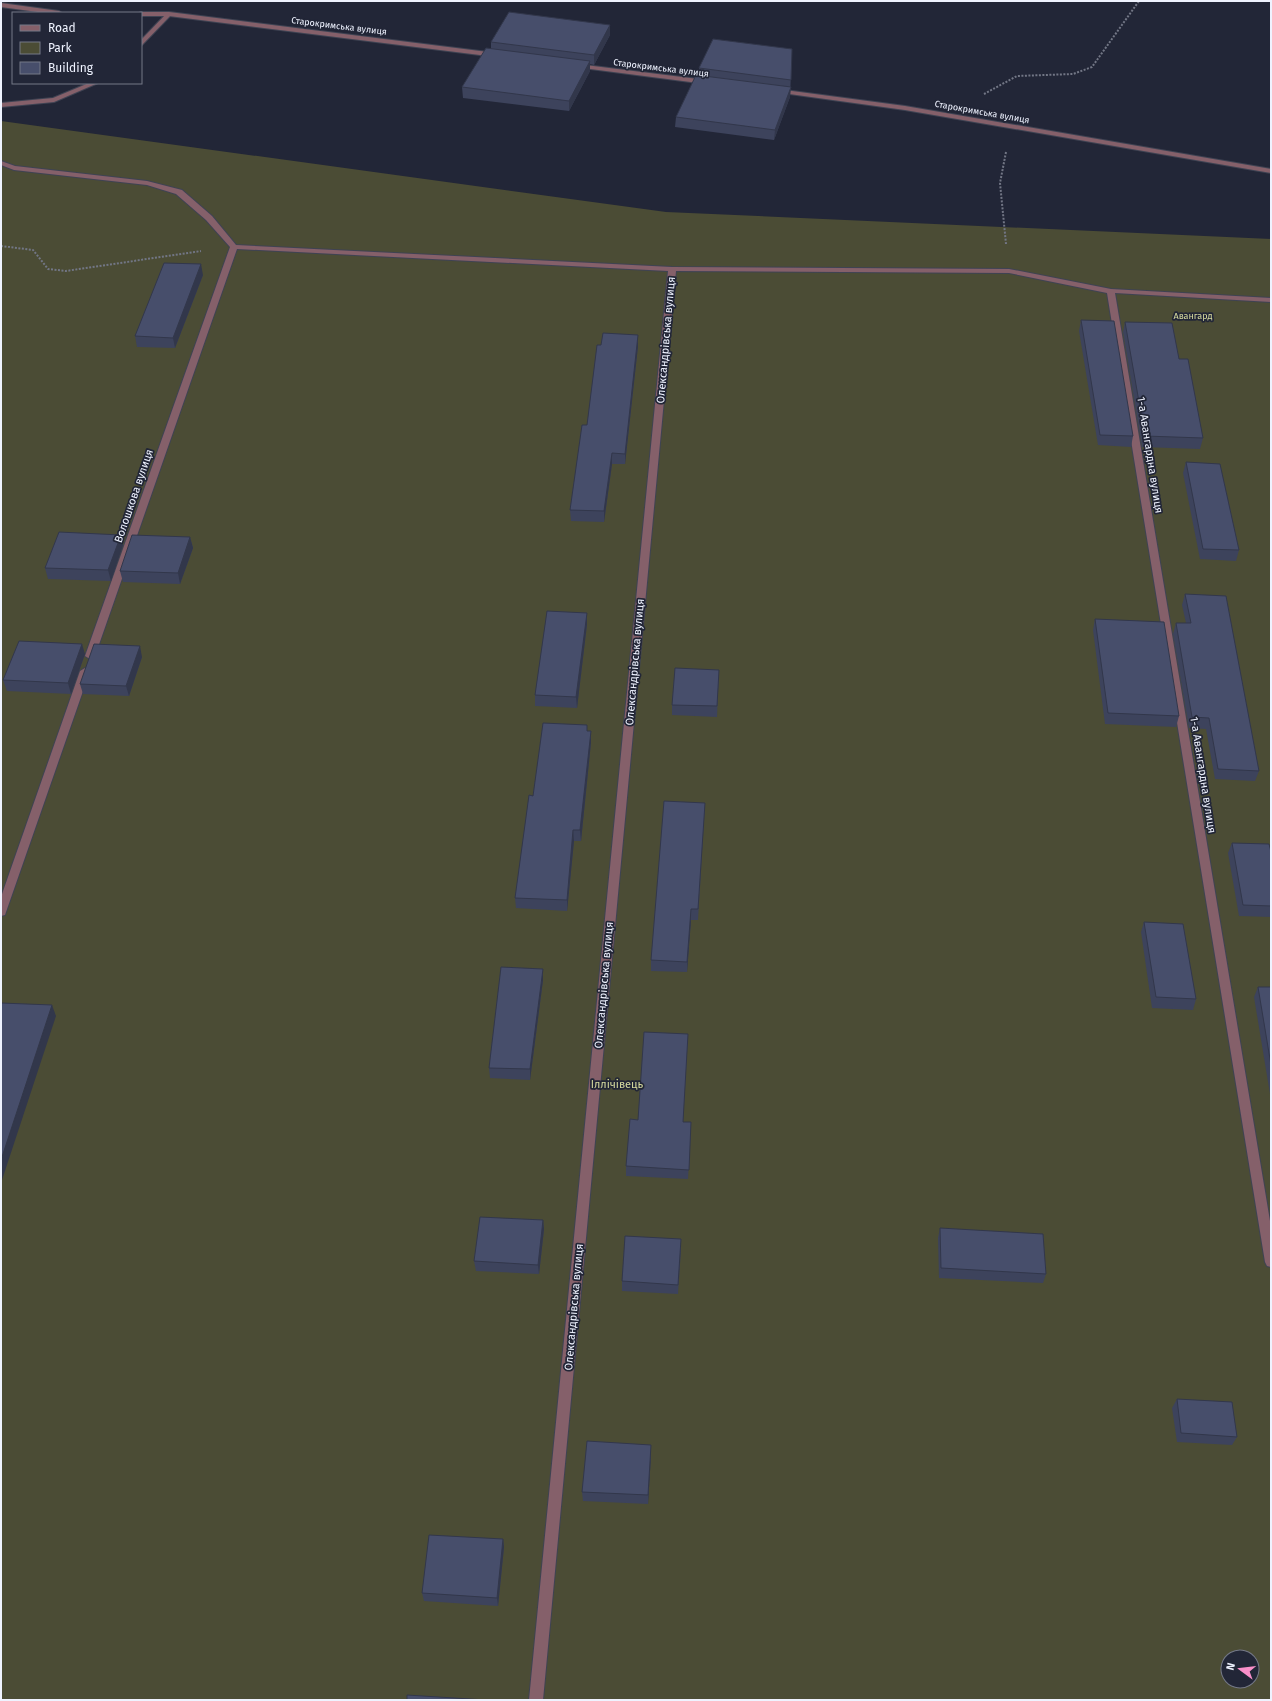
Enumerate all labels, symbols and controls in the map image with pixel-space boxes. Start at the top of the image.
legend [12,12,142,84]
street label: Старокримська вулиця [291,15,387,37]
text: Road [48,21,76,35]
text: Park [48,41,72,55]
street label: Старокримська вулиця [613,57,709,79]
text: Building [48,61,94,75]
street label: Старокримська вулиця [934,99,1030,125]
street label: Олександрівська вулиця [654,276,678,404]
park label: Авангард [1173,311,1213,321]
street label: 1-а Авангардна вулиця [1134,396,1166,514]
street label: Волошкова вулиця [112,447,156,545]
street label: Олександрівська вулиця [623,598,647,726]
street label: 1-а Авангардна вулиця [1187,716,1219,834]
street label: Олександрівська вулиця [592,921,616,1049]
park label: Іллічівець [591,1078,644,1091]
street label: Олександрівська вулиця [562,1243,586,1371]
north arrow [1220,1649,1260,1689]
text: N [1224,1661,1238,1672]

